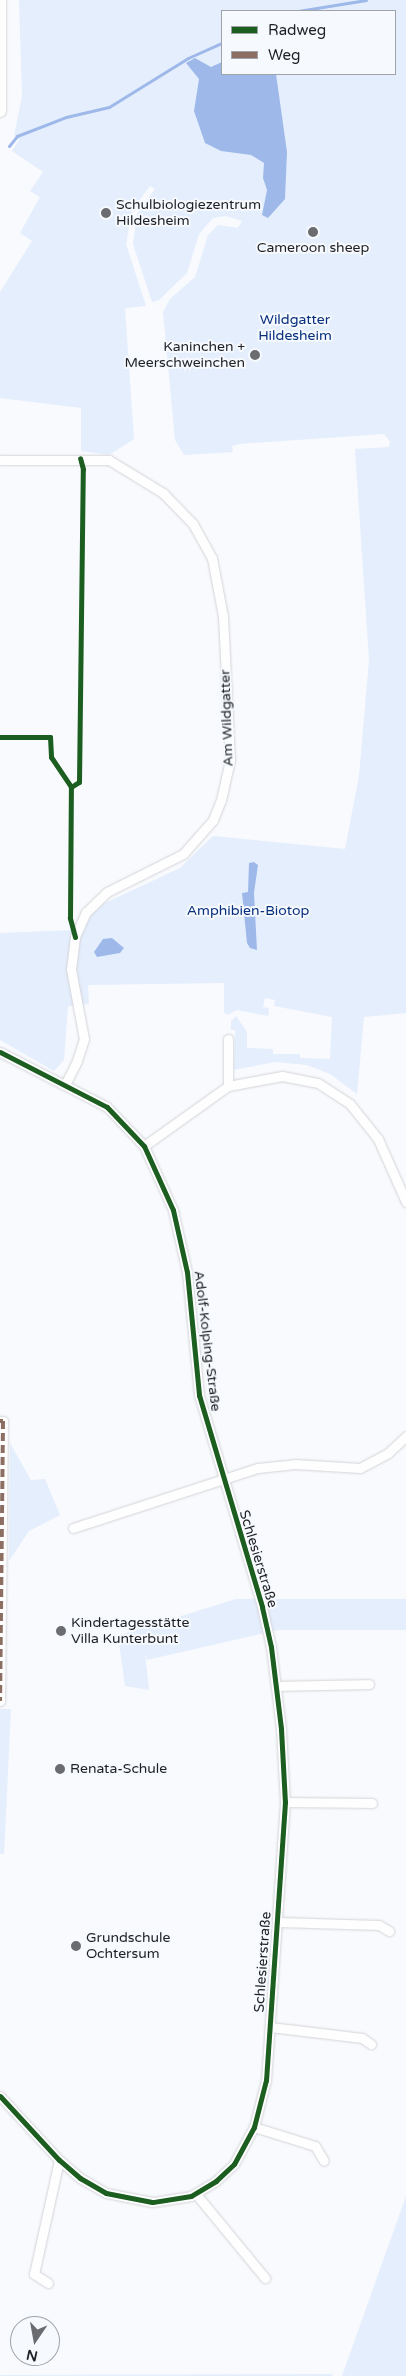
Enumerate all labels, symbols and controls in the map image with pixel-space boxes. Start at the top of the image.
legend [221,10,396,75]
text: Radweg [268,21,326,39]
text: Weg [268,46,300,64]
place label: Schulbiologiezentrum Hildesheim [116,197,261,230]
marker: Schulbiologiezentrum Hildesheim [100,207,112,219]
marker: Cameroon sheep [307,226,319,238]
place label: Cameroon sheep [257,240,369,256]
park label: Wildgatter Hildesheim [258,312,332,344]
place label: Kaninchen + Meerschweinchen [125,339,245,372]
marker: Kaninchen + Meerschweinchen [249,349,261,361]
street label: Am Wildgatter [217,669,237,767]
park label: Amphibien-Biotop [187,903,309,919]
street label: Adolf-Kolping-Straße [190,1270,224,1412]
street label: Schlesierstraße [235,1508,281,1610]
place label: Kindertagesstätte Villa Kunterbunt [71,1615,189,1648]
marker: Kindertagesstätte Villa Kunterbunt [55,1625,67,1637]
place label: Renata-Schule [70,1761,167,1777]
marker: Renata-Schule [54,1763,66,1775]
street label: Schlesierstraße [251,1911,275,2013]
place label: Grundschule Ochtersum [86,1930,170,1962]
marker: Grundschule Ochtersum [70,1940,82,1952]
north arrow [10,2316,60,2366]
text: N [25,2346,39,2365]

